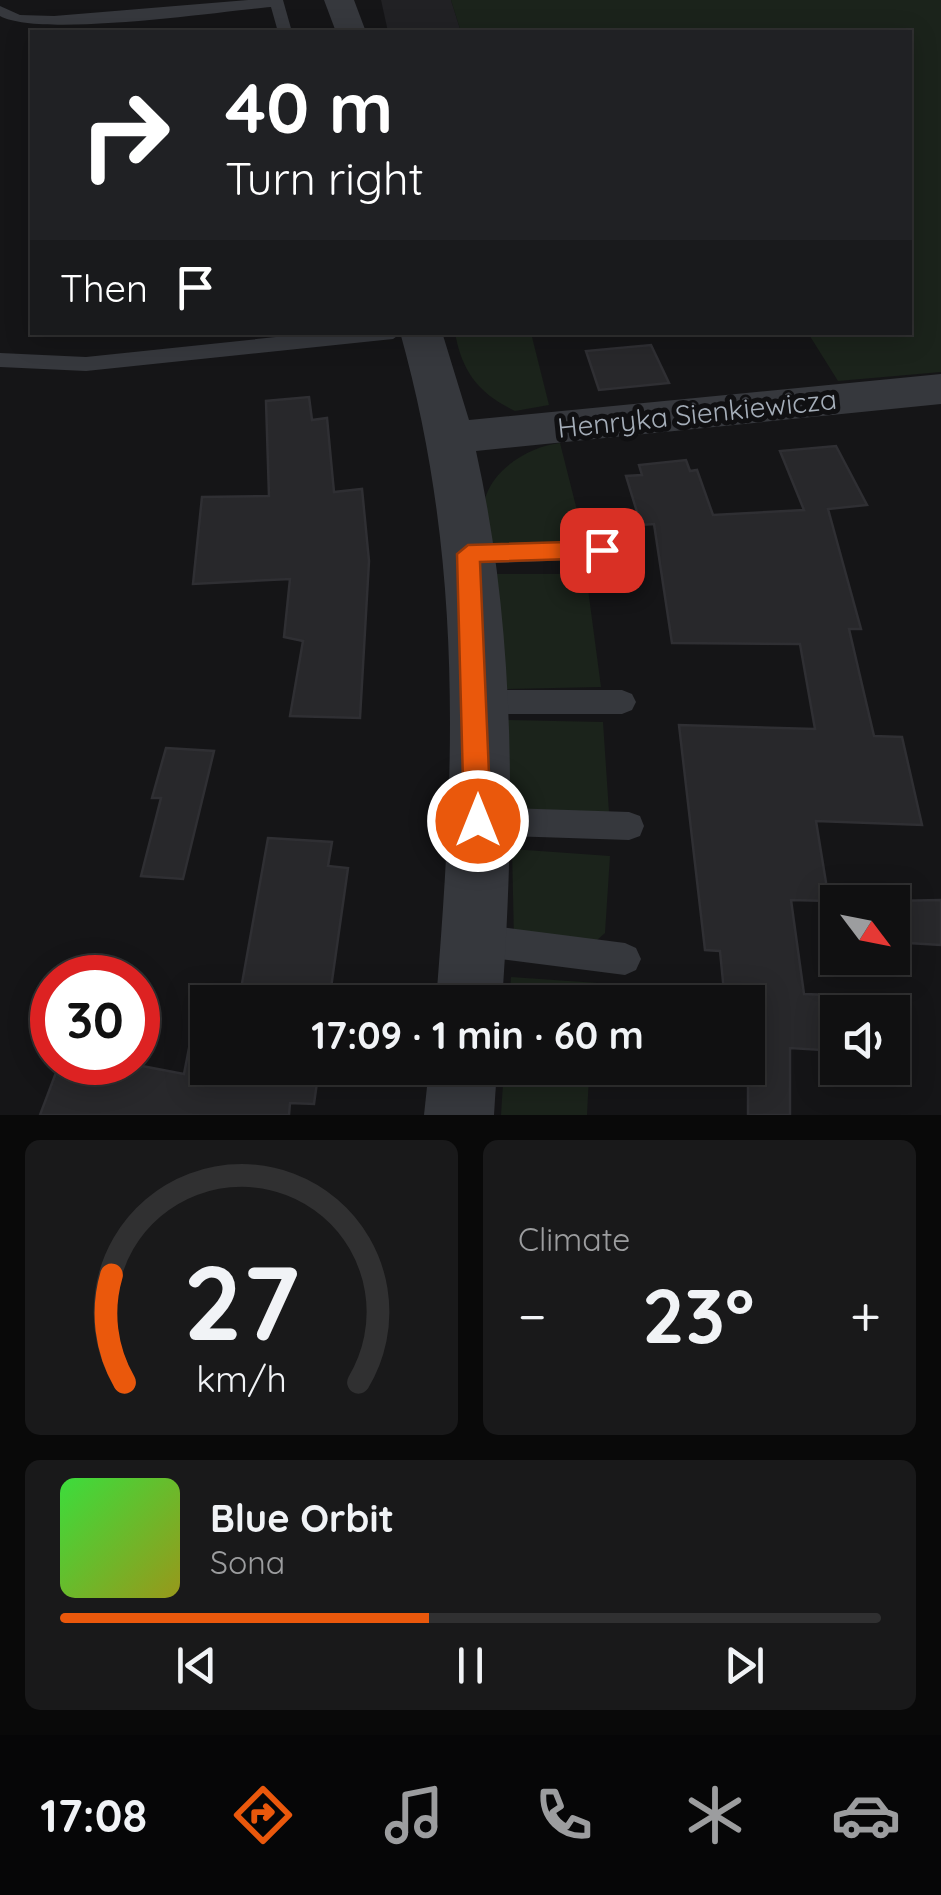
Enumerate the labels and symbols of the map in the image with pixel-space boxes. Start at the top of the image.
street label: Henryka Sienkiewicza [556,381,838,445]
pin [560,508,645,593]
position arrow [426,769,530,873]
north arrow [820,885,910,975]
speed limit sign: 30 [30,955,160,1085]

